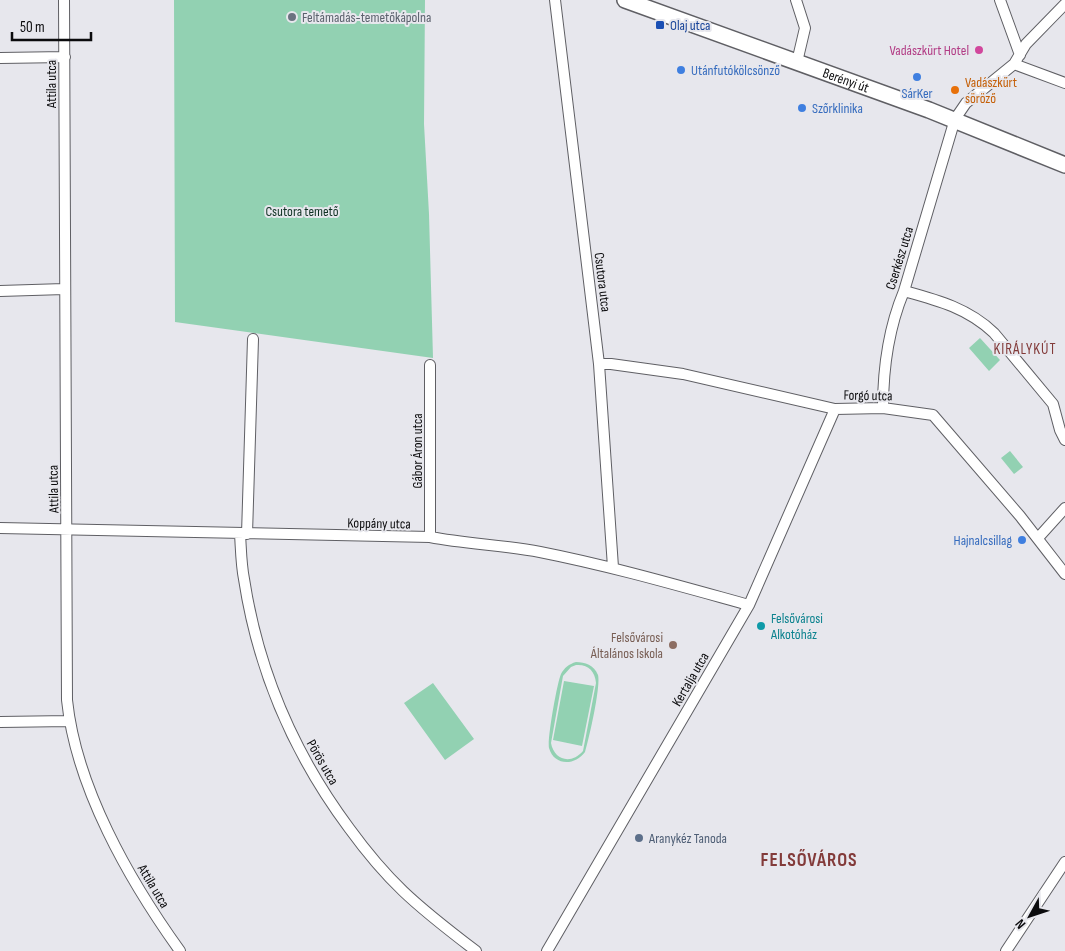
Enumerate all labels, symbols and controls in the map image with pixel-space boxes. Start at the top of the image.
place label: Feltámadás-temetőkápolna [302,9,431,26]
scale bar [12,10,91,42]
marker: Feltámadás-temetőkápolna [286,11,298,23]
place label: Olaj utca [670,17,710,34]
text: 50 m [20,18,45,37]
marker: Olaj utca [654,19,666,31]
place label: Vadászkürt Hotel [889,42,969,59]
marker: Vadászkürt Hotel [973,44,985,56]
street label: Attila utca [43,60,60,109]
place label: Utánfutókölcsönző [691,62,780,79]
marker: Utánfutókölcsönző [675,64,687,76]
street label: Berényi út [821,64,871,97]
marker: SárKer [911,71,923,83]
place label: Vadászkürt söröző [965,74,1017,107]
marker: Vadászkürt söröző [949,84,961,96]
place label: SárKer [901,85,933,102]
place label: Szőrklinika [812,100,863,117]
marker: Szőrklinika [796,102,808,114]
park label: Csutora temető [265,203,339,220]
street label: Cserkész utca [882,225,917,292]
street label: Csutora utca [590,251,615,313]
district label: KIRÁLYKÚT [993,340,1057,359]
street label: Forgó utca [843,387,893,404]
street label: Gábor Áron utca [409,413,426,489]
street label: Attila utca [45,465,62,514]
street label: Koppány utca [347,514,411,533]
place label: Hajnalcsillag [954,532,1012,549]
marker: Hajnalcsillag [1016,534,1028,546]
place label: Felsővárosi Alkotóház [770,610,823,643]
marker: Felsővárosi Alkotóház [755,620,767,632]
place label: Felsővárosi Általános Iskola [590,629,663,662]
marker: Felsővárosi Általános Iskola [667,639,679,651]
street label: Kertalja utca [668,649,713,709]
street label: Pörös utca [303,737,342,788]
place label: Aranykéz Tanoda [648,830,727,847]
marker: Aranykéz Tanoda [633,832,645,844]
district label: FELSŐVÁROS [760,849,858,872]
street label: Attila utca [133,860,173,911]
north arrow [1005,891,1055,941]
text: N [1012,916,1029,932]

